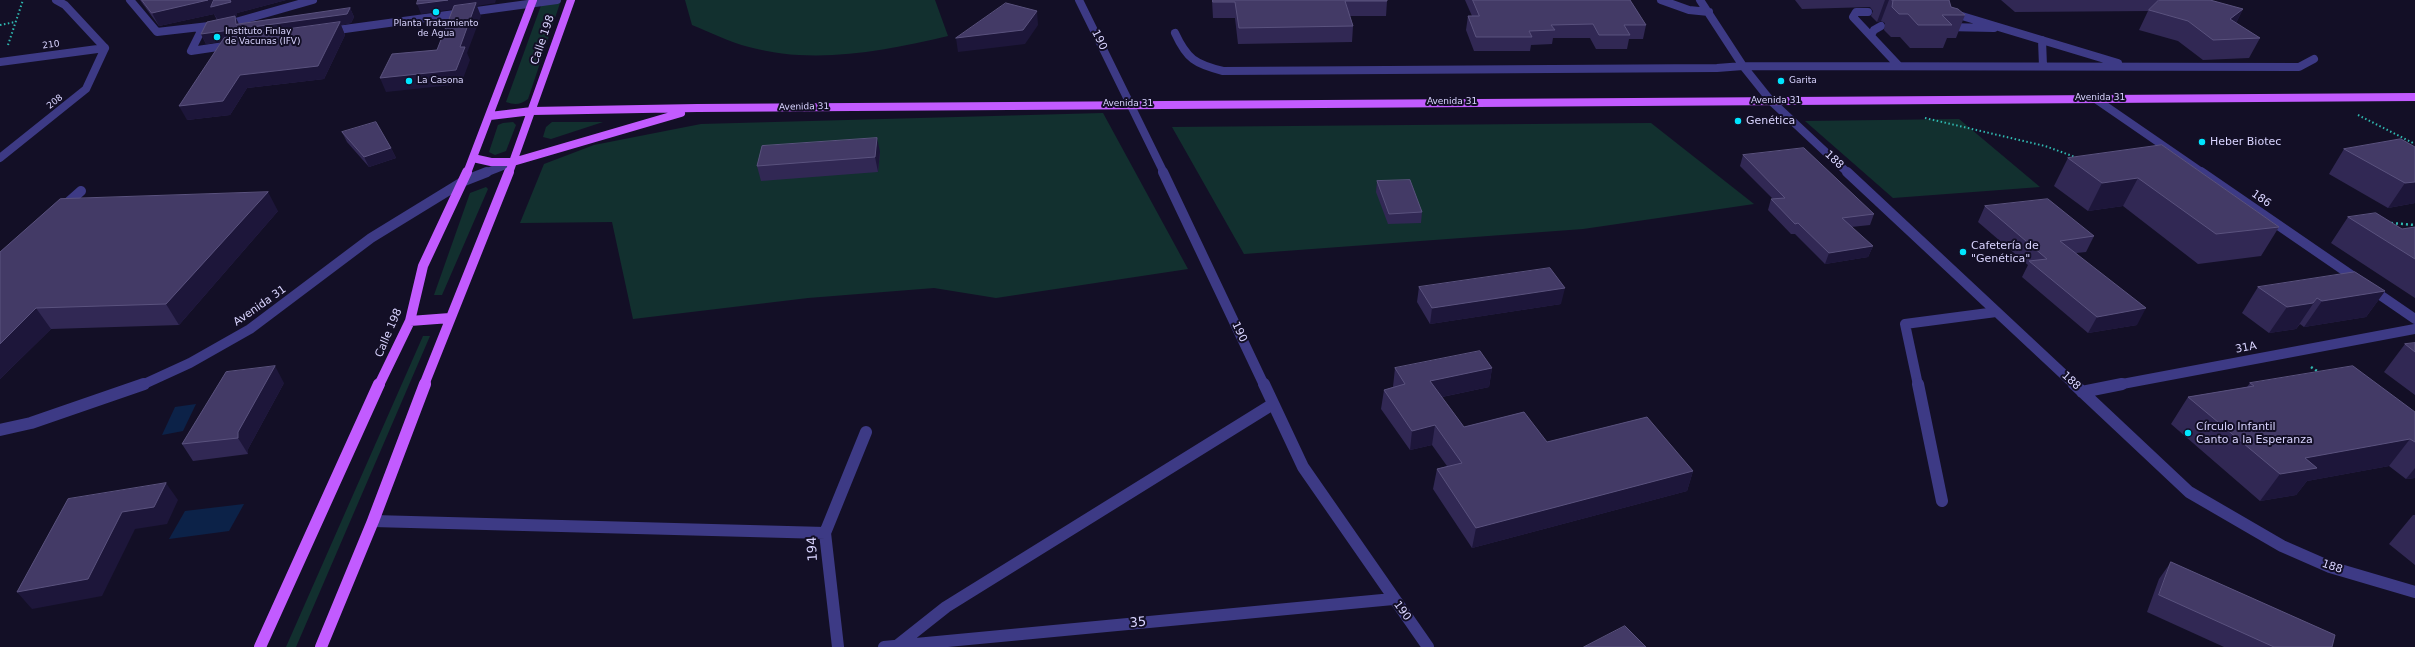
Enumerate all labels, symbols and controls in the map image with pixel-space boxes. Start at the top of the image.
marker: Planta Tratamiento de Agua [431,7,441,17]
street label: Calle 198 [528,13,558,67]
place label: Planta Tratamiento de Agua [393,19,479,40]
place label: Instituto Finlay de Vacunas (IFV) [225,27,301,48]
street label: 190 [1088,28,1110,52]
marker: Instituto Finlay de Vacunas (IFV) [212,32,222,42]
street label: 210 [42,38,60,52]
marker: La Casona [404,76,414,86]
place label: La Casona [417,76,464,86]
marker: Garita [1776,76,1786,86]
place label: Garita [1789,76,1817,86]
street label: 208 [45,92,65,112]
street label: Avenida 31 [2075,93,2125,103]
street label: Avenida 31 [1751,96,1801,106]
street label: Avenida 31 [1427,97,1477,107]
street label: Avenida 31 [1103,99,1153,109]
street label: Avenida 31 [779,101,829,113]
place label: Genética [1746,114,1795,128]
marker: Genética [1733,116,1743,126]
place label: Heber Biotec [2210,135,2281,149]
marker: Heber Biotec [2197,137,2207,147]
street label: 188 [1822,148,1846,172]
street label: 186 [2249,188,2273,210]
place label: Cafetería de "Genética" [1971,239,2039,265]
marker: Cafetería de "Genética" [1958,247,1968,257]
street label: Avenida 31 [231,283,289,329]
street label: Calle 198 [373,307,405,359]
street label: 190 [1229,320,1249,344]
street label: 31A [2234,339,2258,357]
street label: 188 [2059,369,2083,393]
place label: Círculo Infantil Canto a la Esperanza [2196,420,2313,446]
marker: Círculo Infantil Canto a la Esperanza [2183,428,2193,438]
street label: 194 [805,536,821,562]
street label: 188 [2320,557,2344,577]
street label: 190 [1390,599,1414,623]
street label: 35 [1129,615,1147,631]

